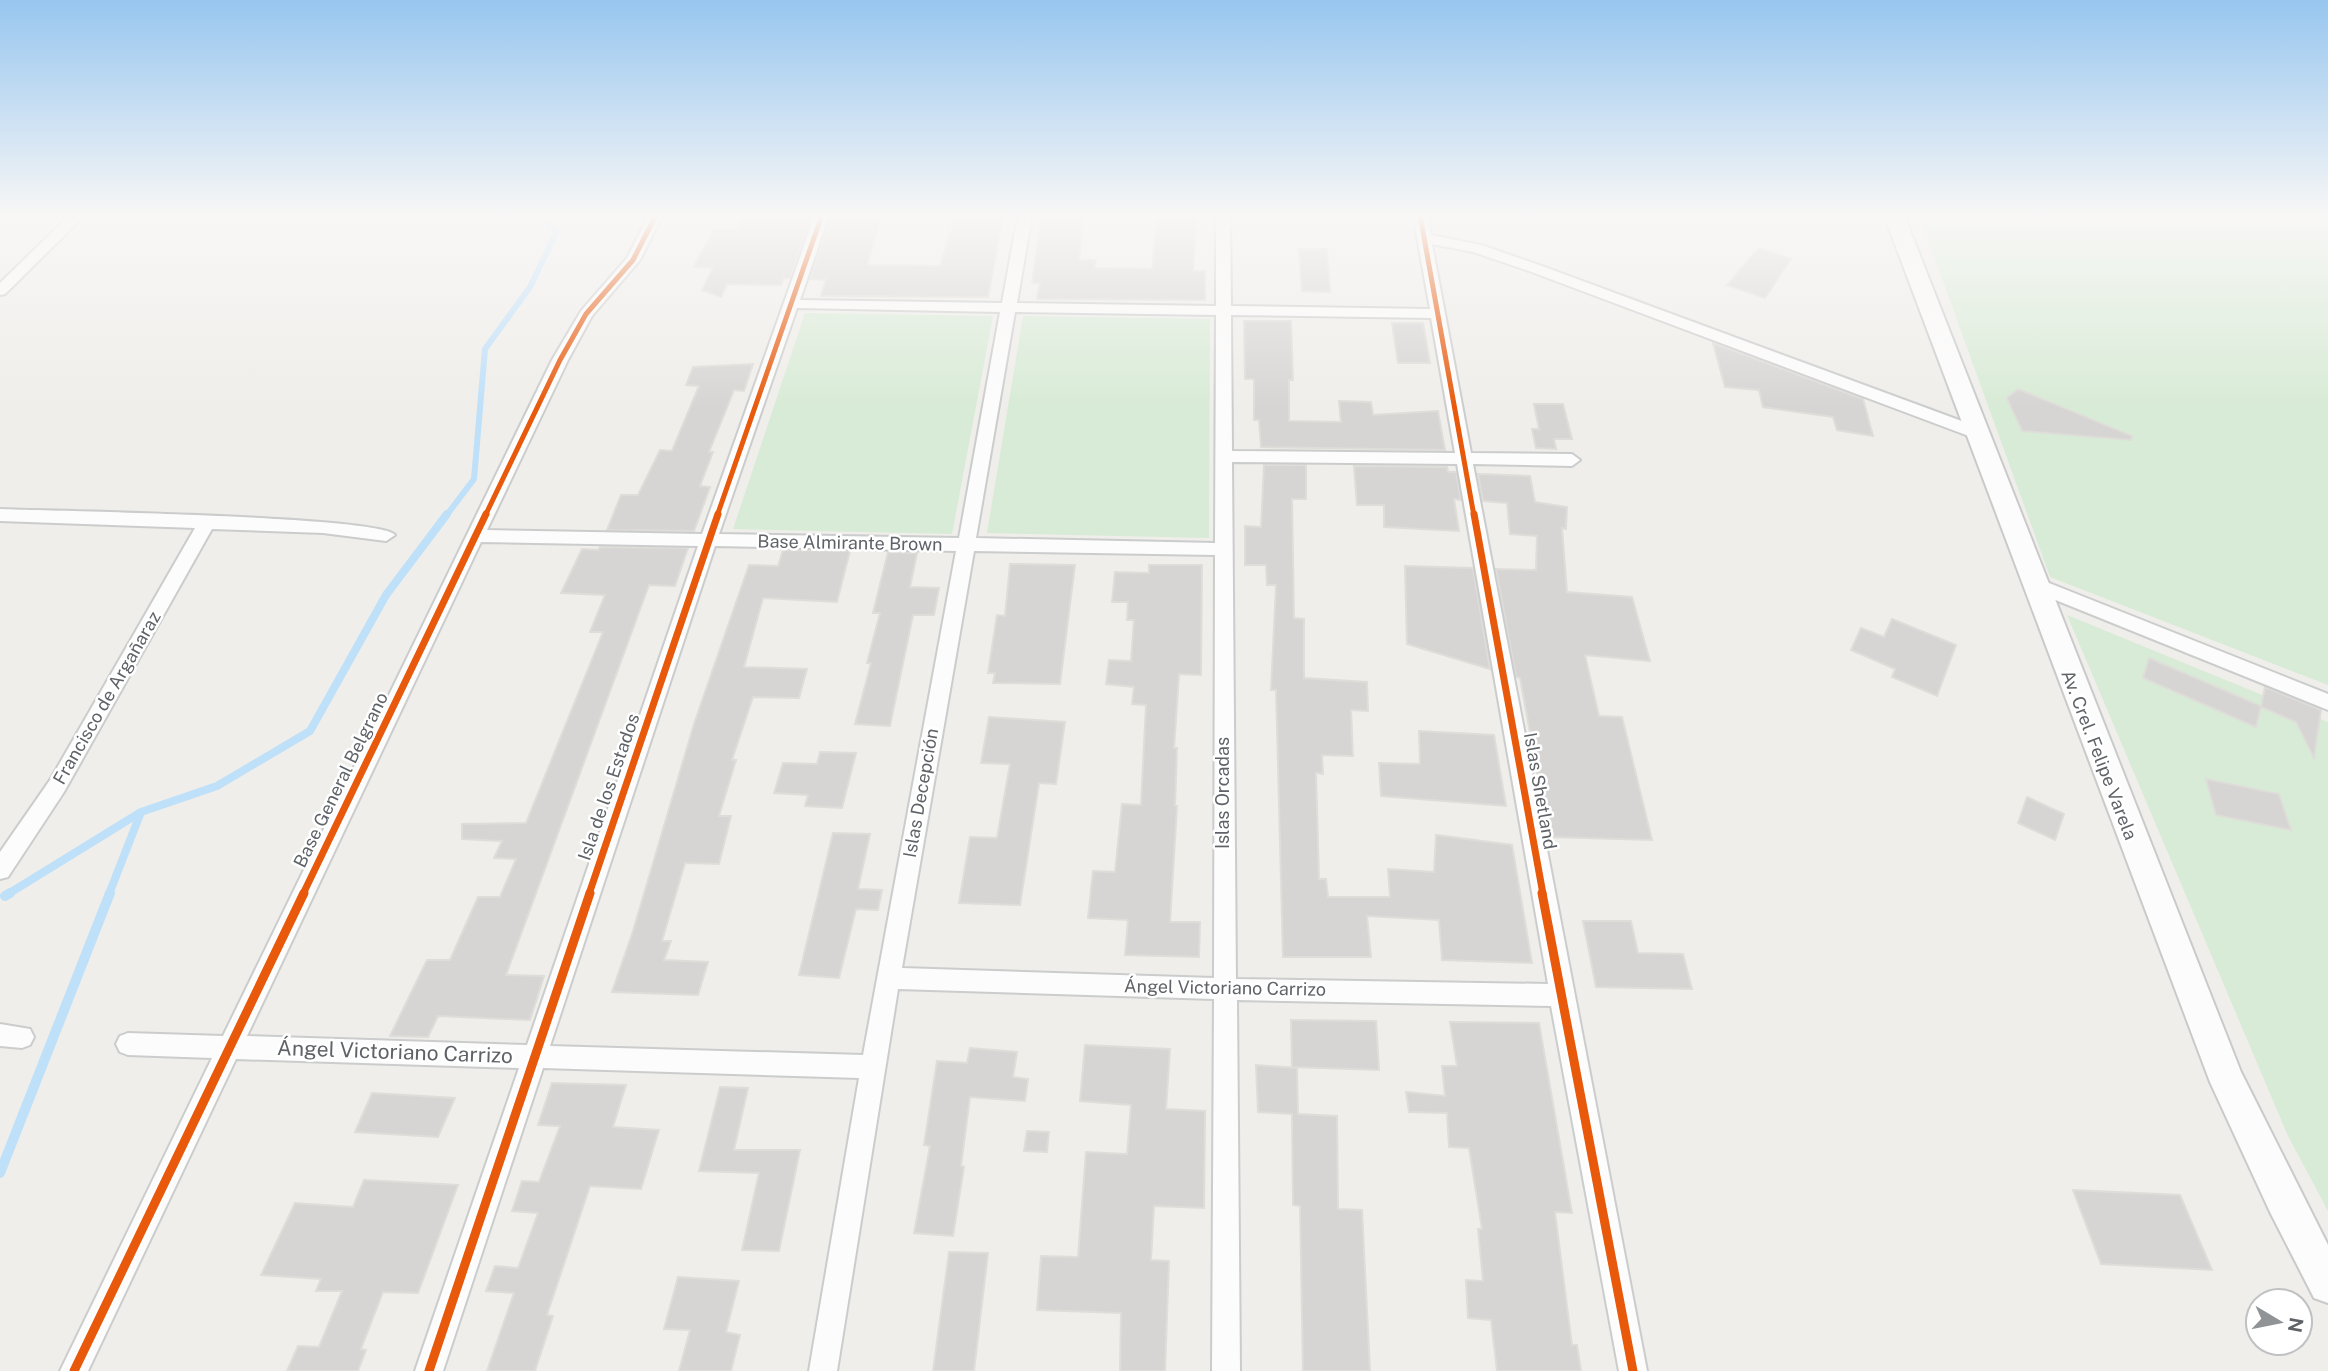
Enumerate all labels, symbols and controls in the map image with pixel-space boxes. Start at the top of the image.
street label: Base Almirante Brown [757,530,943,555]
street label: Francisco de Argañaraz [48,608,165,788]
street label: Av. Crel. Felipe Varela [2057,667,2142,843]
street label: Base General Belgrano [289,689,392,871]
street label: Isla de los Estados [574,711,644,863]
street label: Islas Decepción [899,727,942,859]
street label: Islas Shetland [1520,731,1561,851]
street label: Islas Orcadas [1212,737,1233,849]
street label: Ángel Victoriano Carrizo [1124,974,1326,1000]
street label: Ángel Victoriano Carrizo [277,1035,513,1068]
north arrow [2244,1287,2314,1357]
text: N [2284,1316,2308,1334]

